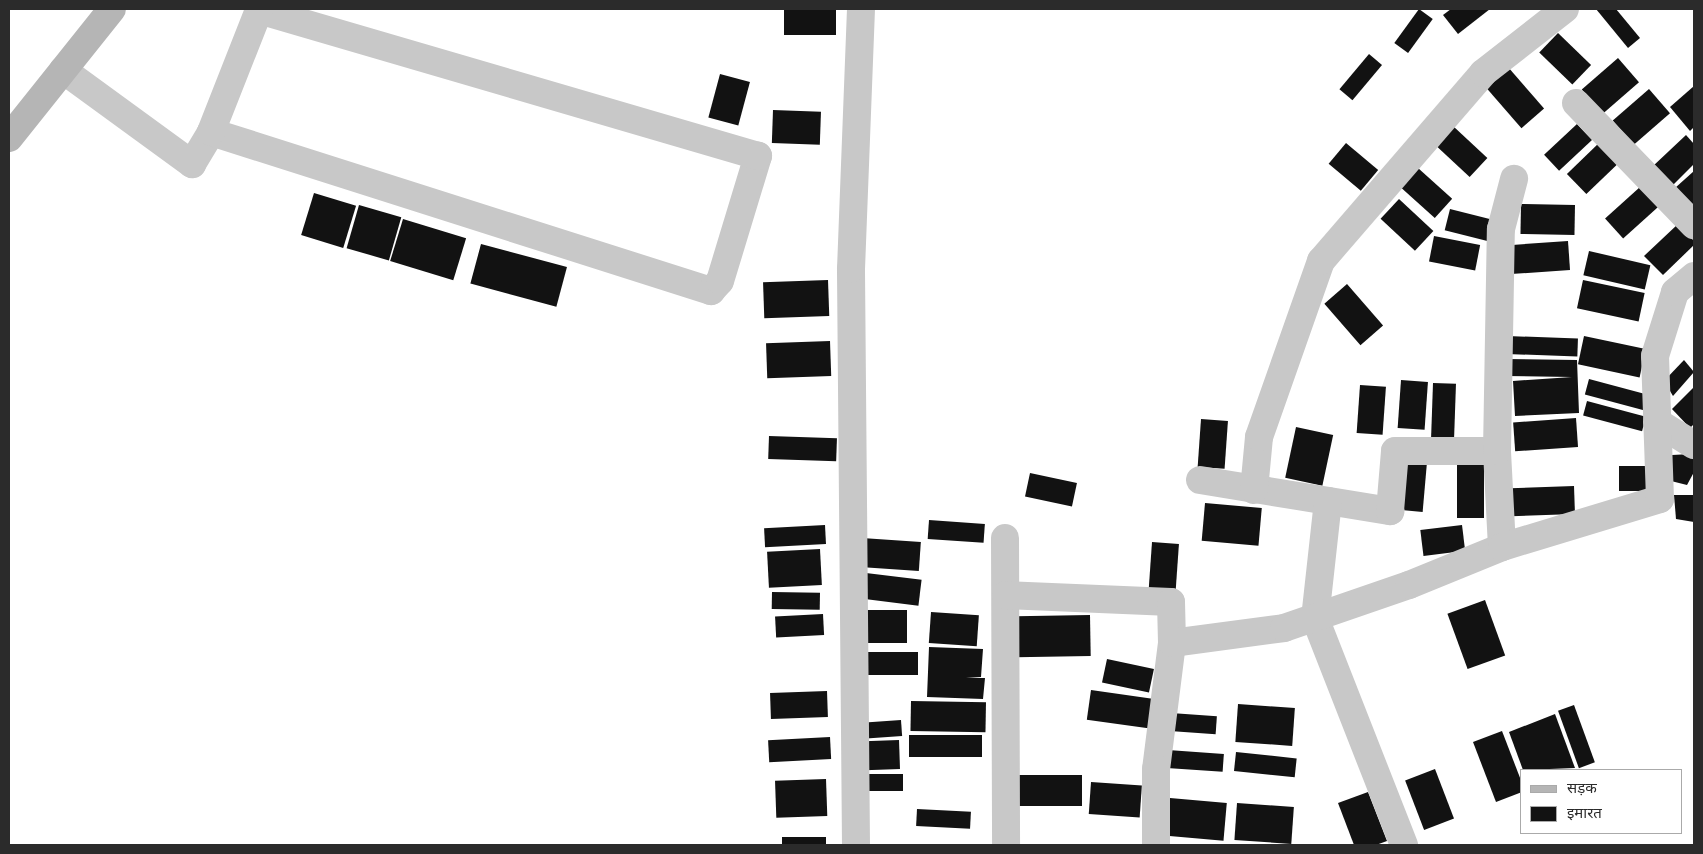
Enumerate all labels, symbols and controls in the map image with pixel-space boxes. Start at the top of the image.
legend [1520,769,1683,834]
text: सड़क [1567,778,1597,798]
text: इमारत [1567,803,1602,823]

